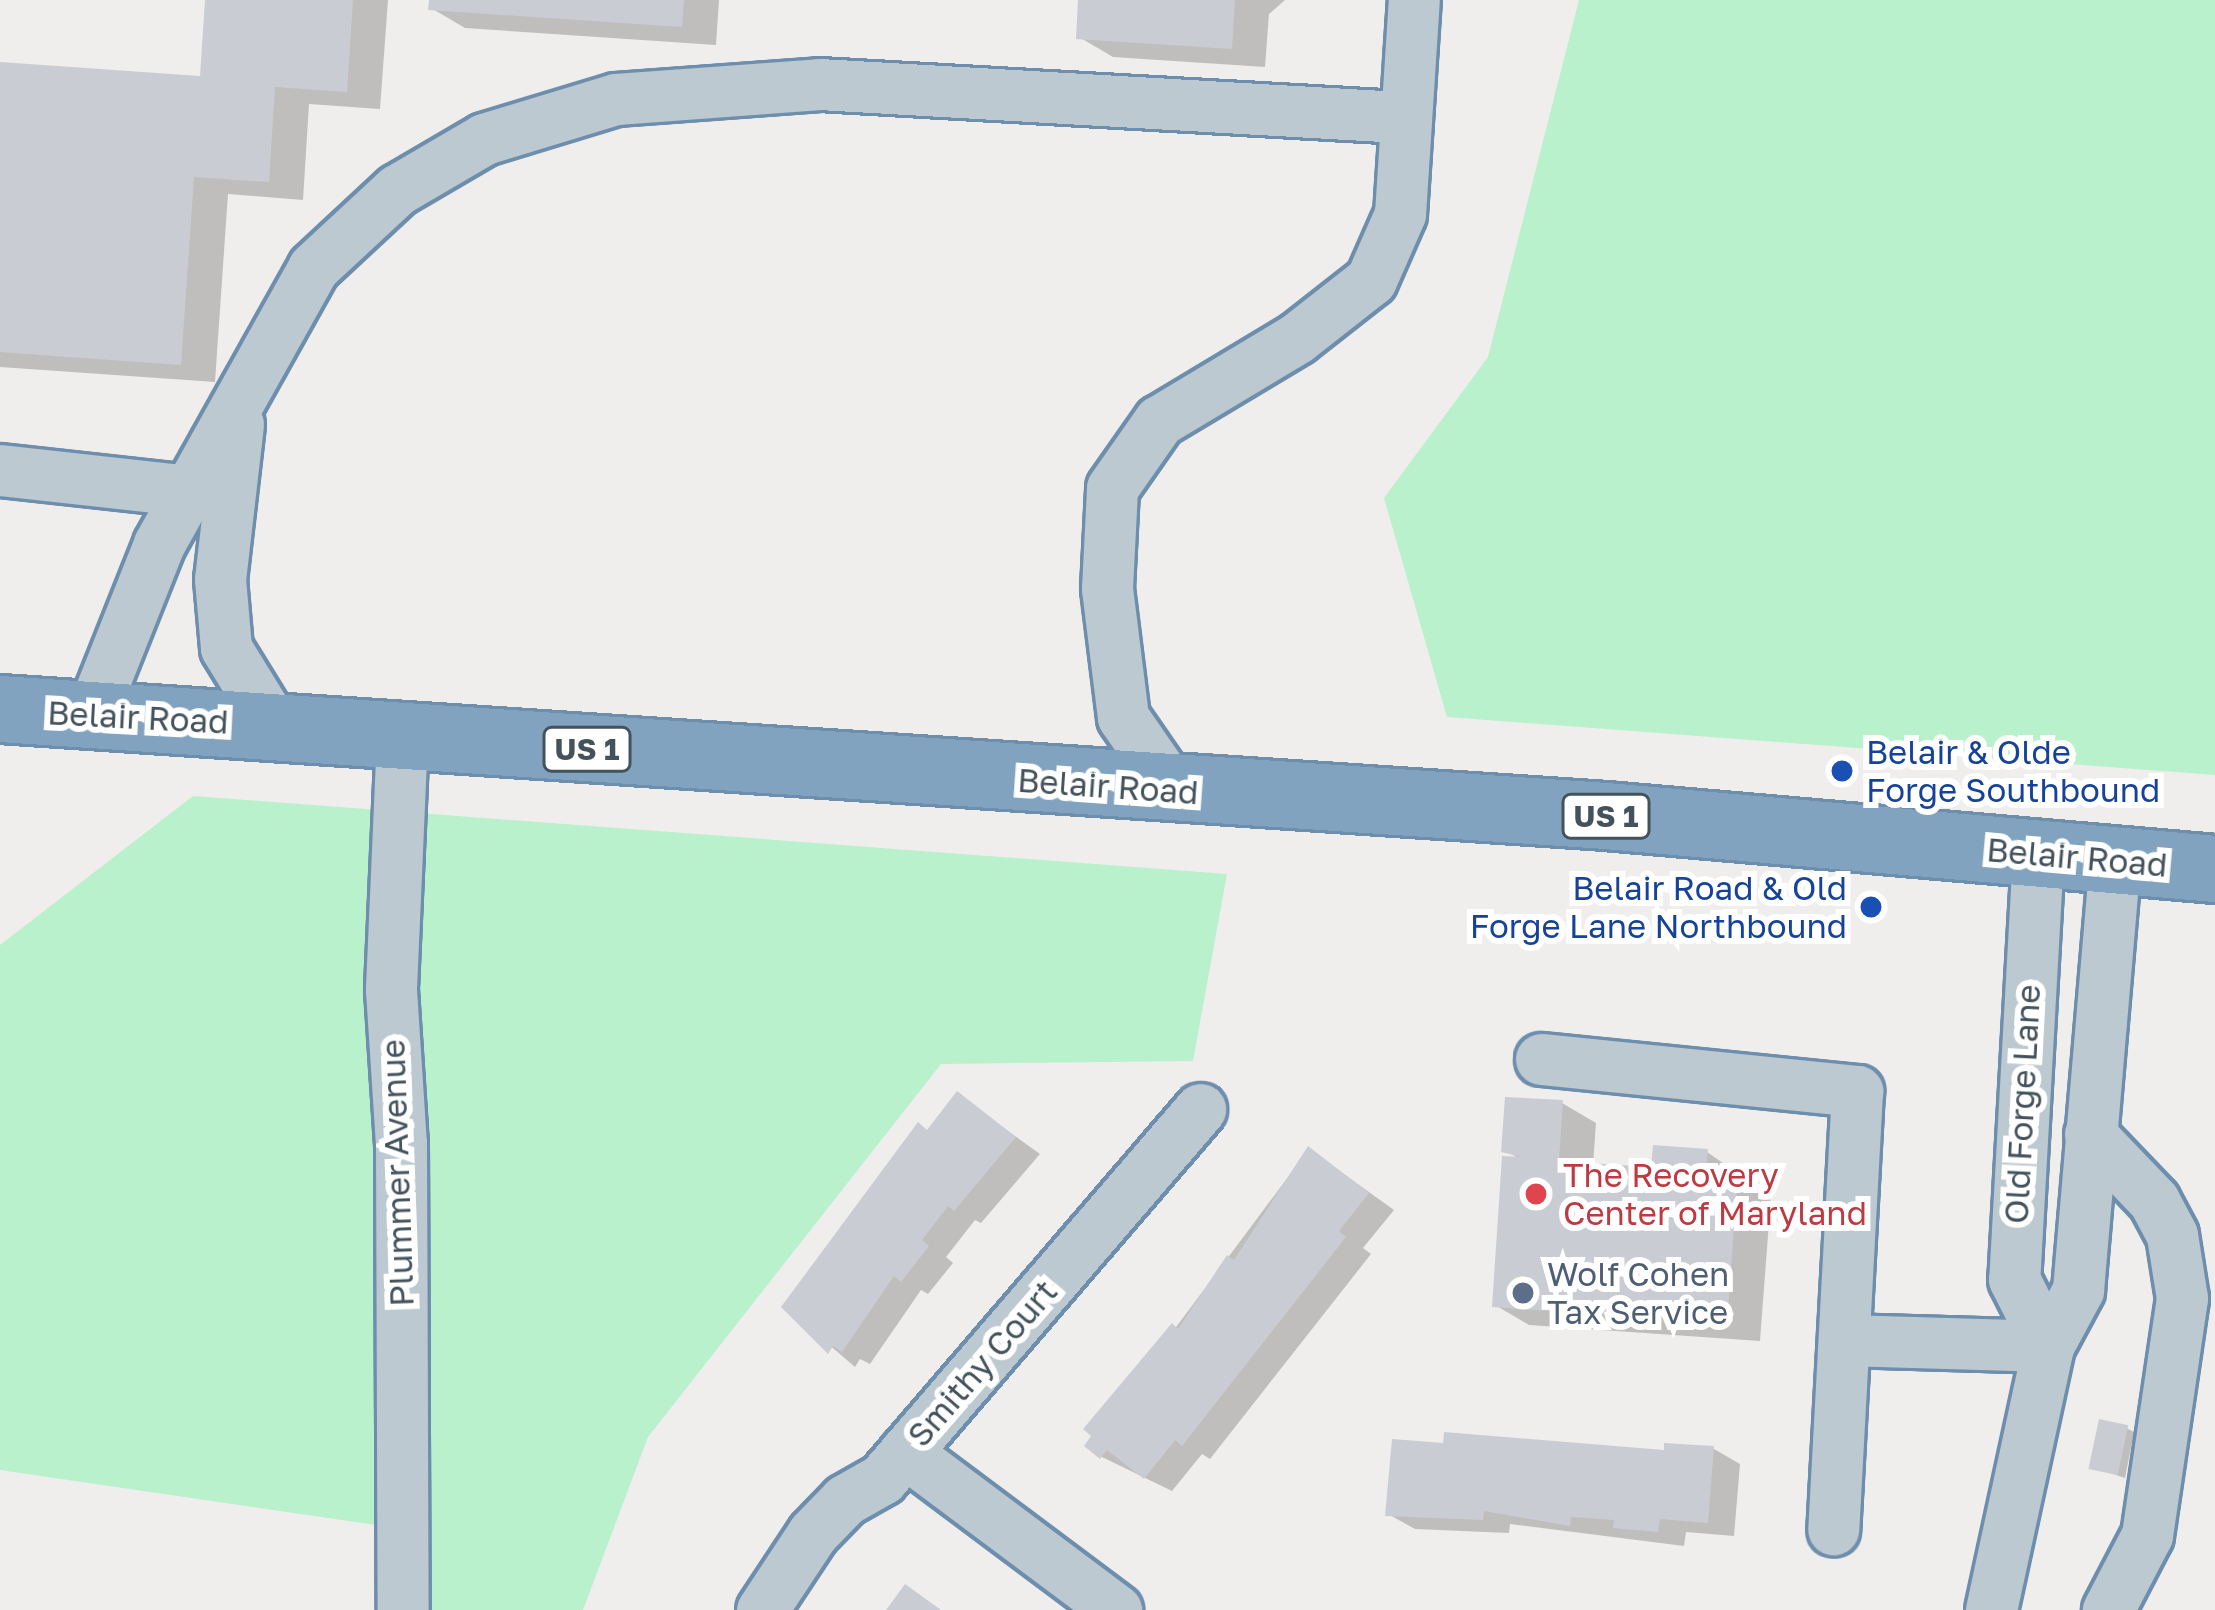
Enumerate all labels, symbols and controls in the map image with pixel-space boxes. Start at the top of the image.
street label: Belair Road [46,692,230,742]
road number: US 1 [542,725,632,773]
place label: Belair & Olde Forge Southbound [1866,732,2160,810]
marker: Belair & Olde Forge Southbound [1829,758,1855,784]
street label: Belair Road [1016,760,1200,812]
road number: US 1 [1561,792,1651,840]
street label: Belair Road [1985,829,2169,885]
place label: Belair Road & Old Forge Lane Northbound [1470,868,1847,946]
marker: Belair Road & Old Forge Lane Northbound [1858,894,1884,920]
street label: Old Forge Lane [1996,983,2048,1225]
street label: Plummer Avenue [373,1039,421,1307]
place label: The Recovery Center of Maryland [1563,1155,1867,1233]
marker: The Recovery Center of Maryland [1520,1178,1552,1210]
place label: Wolf Cohen Tax Service [1547,1254,1729,1332]
street label: Smithy Court [899,1272,1065,1454]
marker: Wolf Cohen Tax Service [1510,1280,1536,1306]

